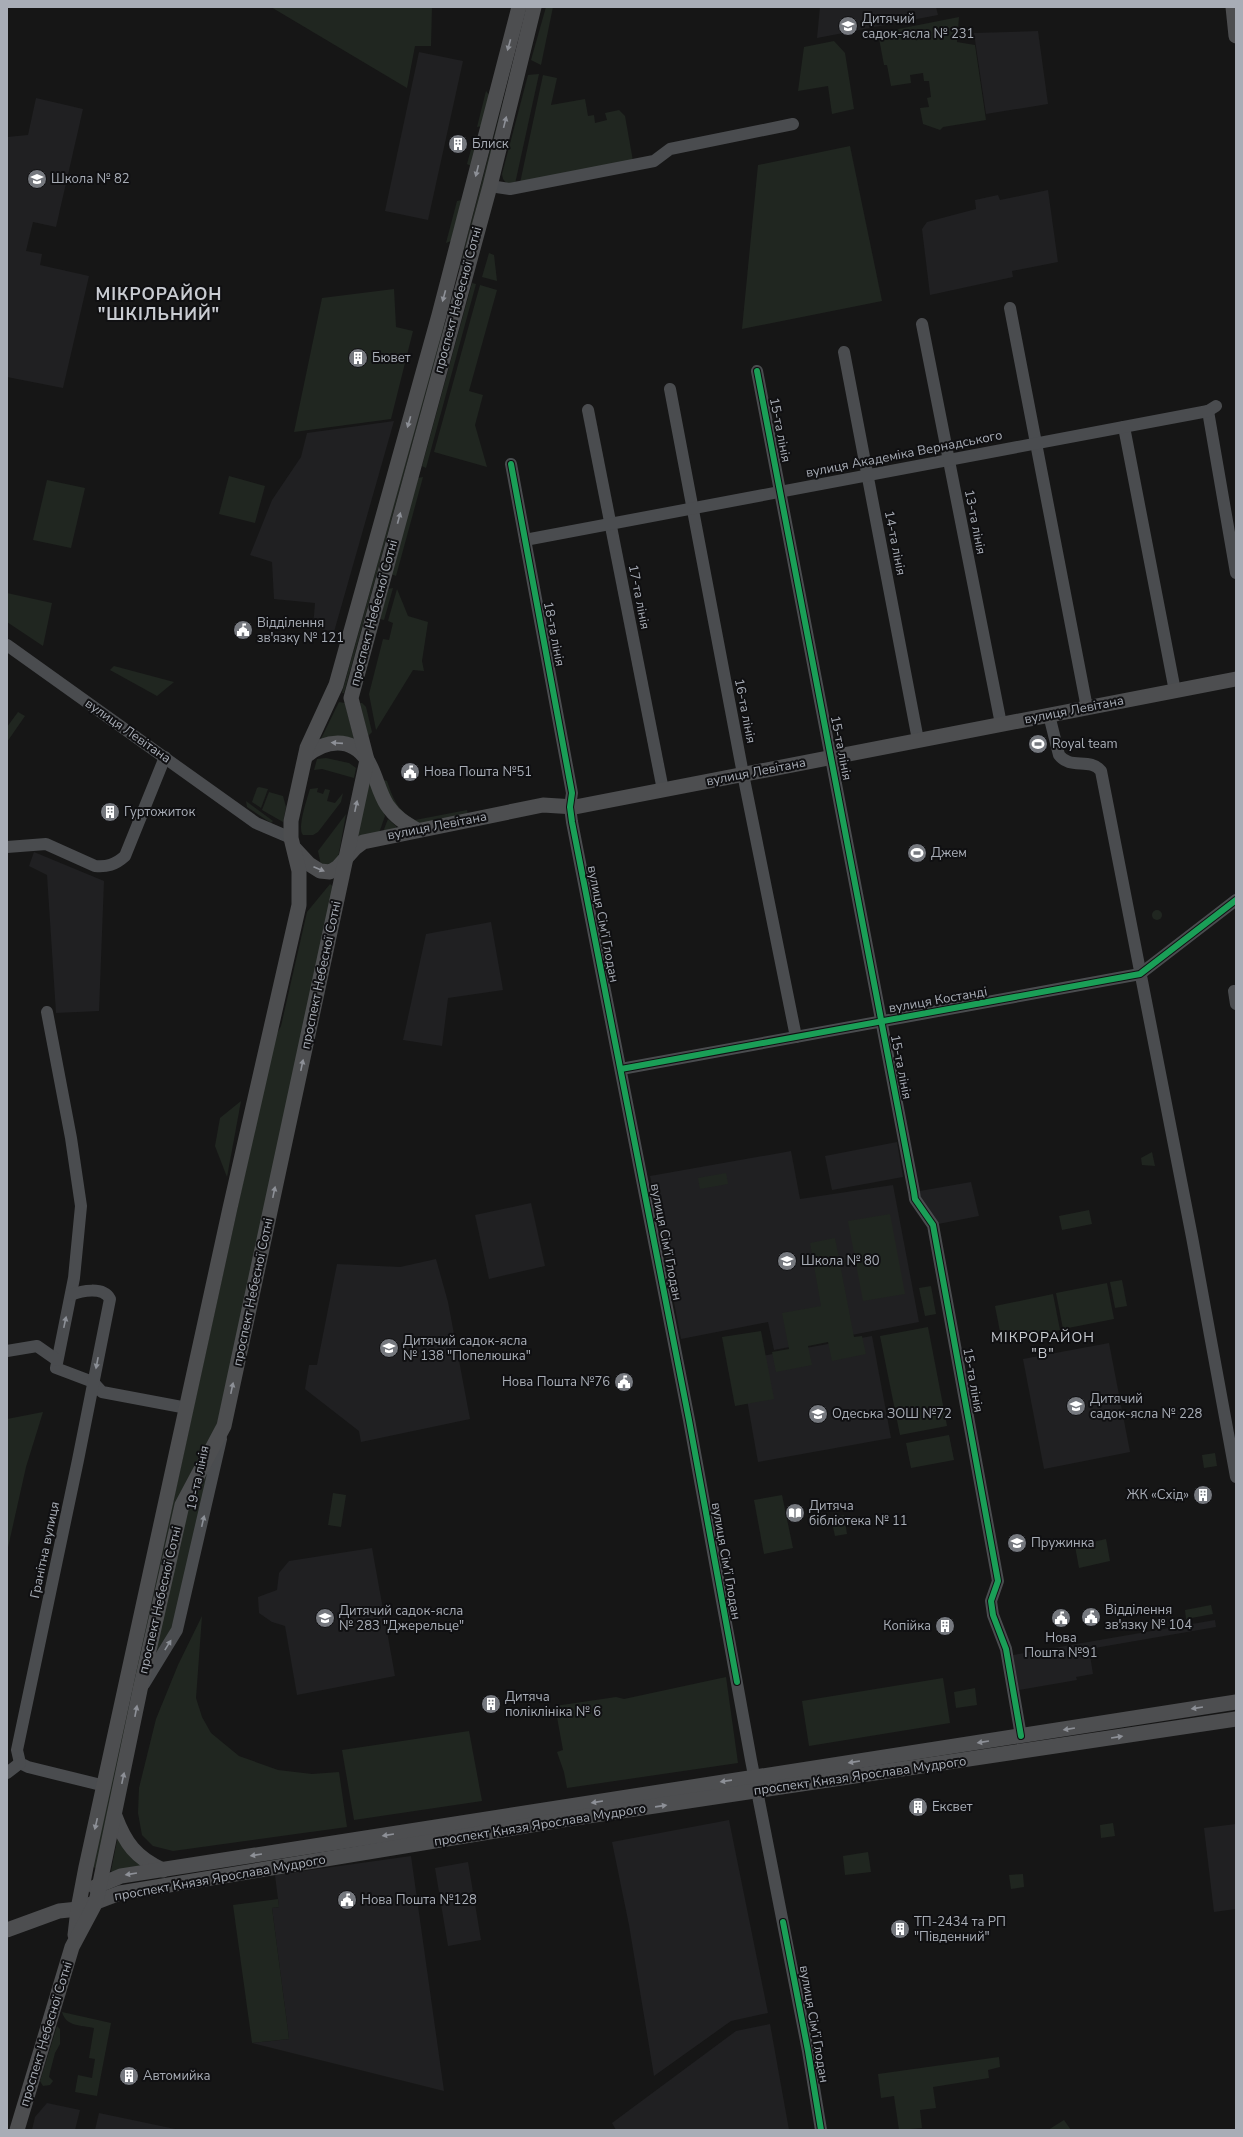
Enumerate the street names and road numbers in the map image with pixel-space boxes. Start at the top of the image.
street label: проспект Небесної Сотні [430,225,486,375]
street label: 15-та лінія [765,396,795,464]
street label: вулиця Академіка Вернадського [804,426,1004,482]
street label: 13-та лінія [960,488,990,556]
street label: 14-та лінія [880,509,910,577]
street label: проспект Небесної Сотні [346,538,402,688]
street label: 17-та лінія [624,563,654,631]
street label: 18-та лінія [539,600,569,668]
street label: 16-та лінія [730,677,760,745]
street label: вулиця Левітана [1023,692,1125,728]
street label: вулиця Левітана [81,695,175,767]
street label: 15-та лінія [826,714,856,782]
street label: вулиця Левітана [705,754,807,790]
street label: вулиця Левітана [386,808,488,844]
street label: вулиця Сім'ї Глодан [583,864,623,984]
street label: проспект Небесної Сотні [297,899,345,1051]
street label: вулиця Костанді [887,982,989,1018]
street label: 15-та лінія [886,1033,916,1101]
street label: вулиця Сім'ї Глодан [646,1182,686,1302]
street label: проспект Небесної Сотні [229,1216,277,1368]
street label: 15-та лінія [958,1346,988,1414]
street label: 19-та лінія [182,1444,214,1512]
street label: Гранітна вулиця [26,1500,64,1600]
street label: вулиця Сім'ї Глодан [707,1501,745,1621]
street label: проспект Небесної Сотні [134,1524,186,1676]
street label: проспект Князя Ярослава Мудрого [753,1752,967,1800]
street label: проспект Князя Ярослава Мудрого [433,1799,647,1851]
street label: проспект Князя Ярослава Мудрого [113,1851,327,1905]
street label: проспект Небесної Сотні [15,1959,77,2109]
street label: вулиця Сім'ї Глодан [795,1964,833,2084]

